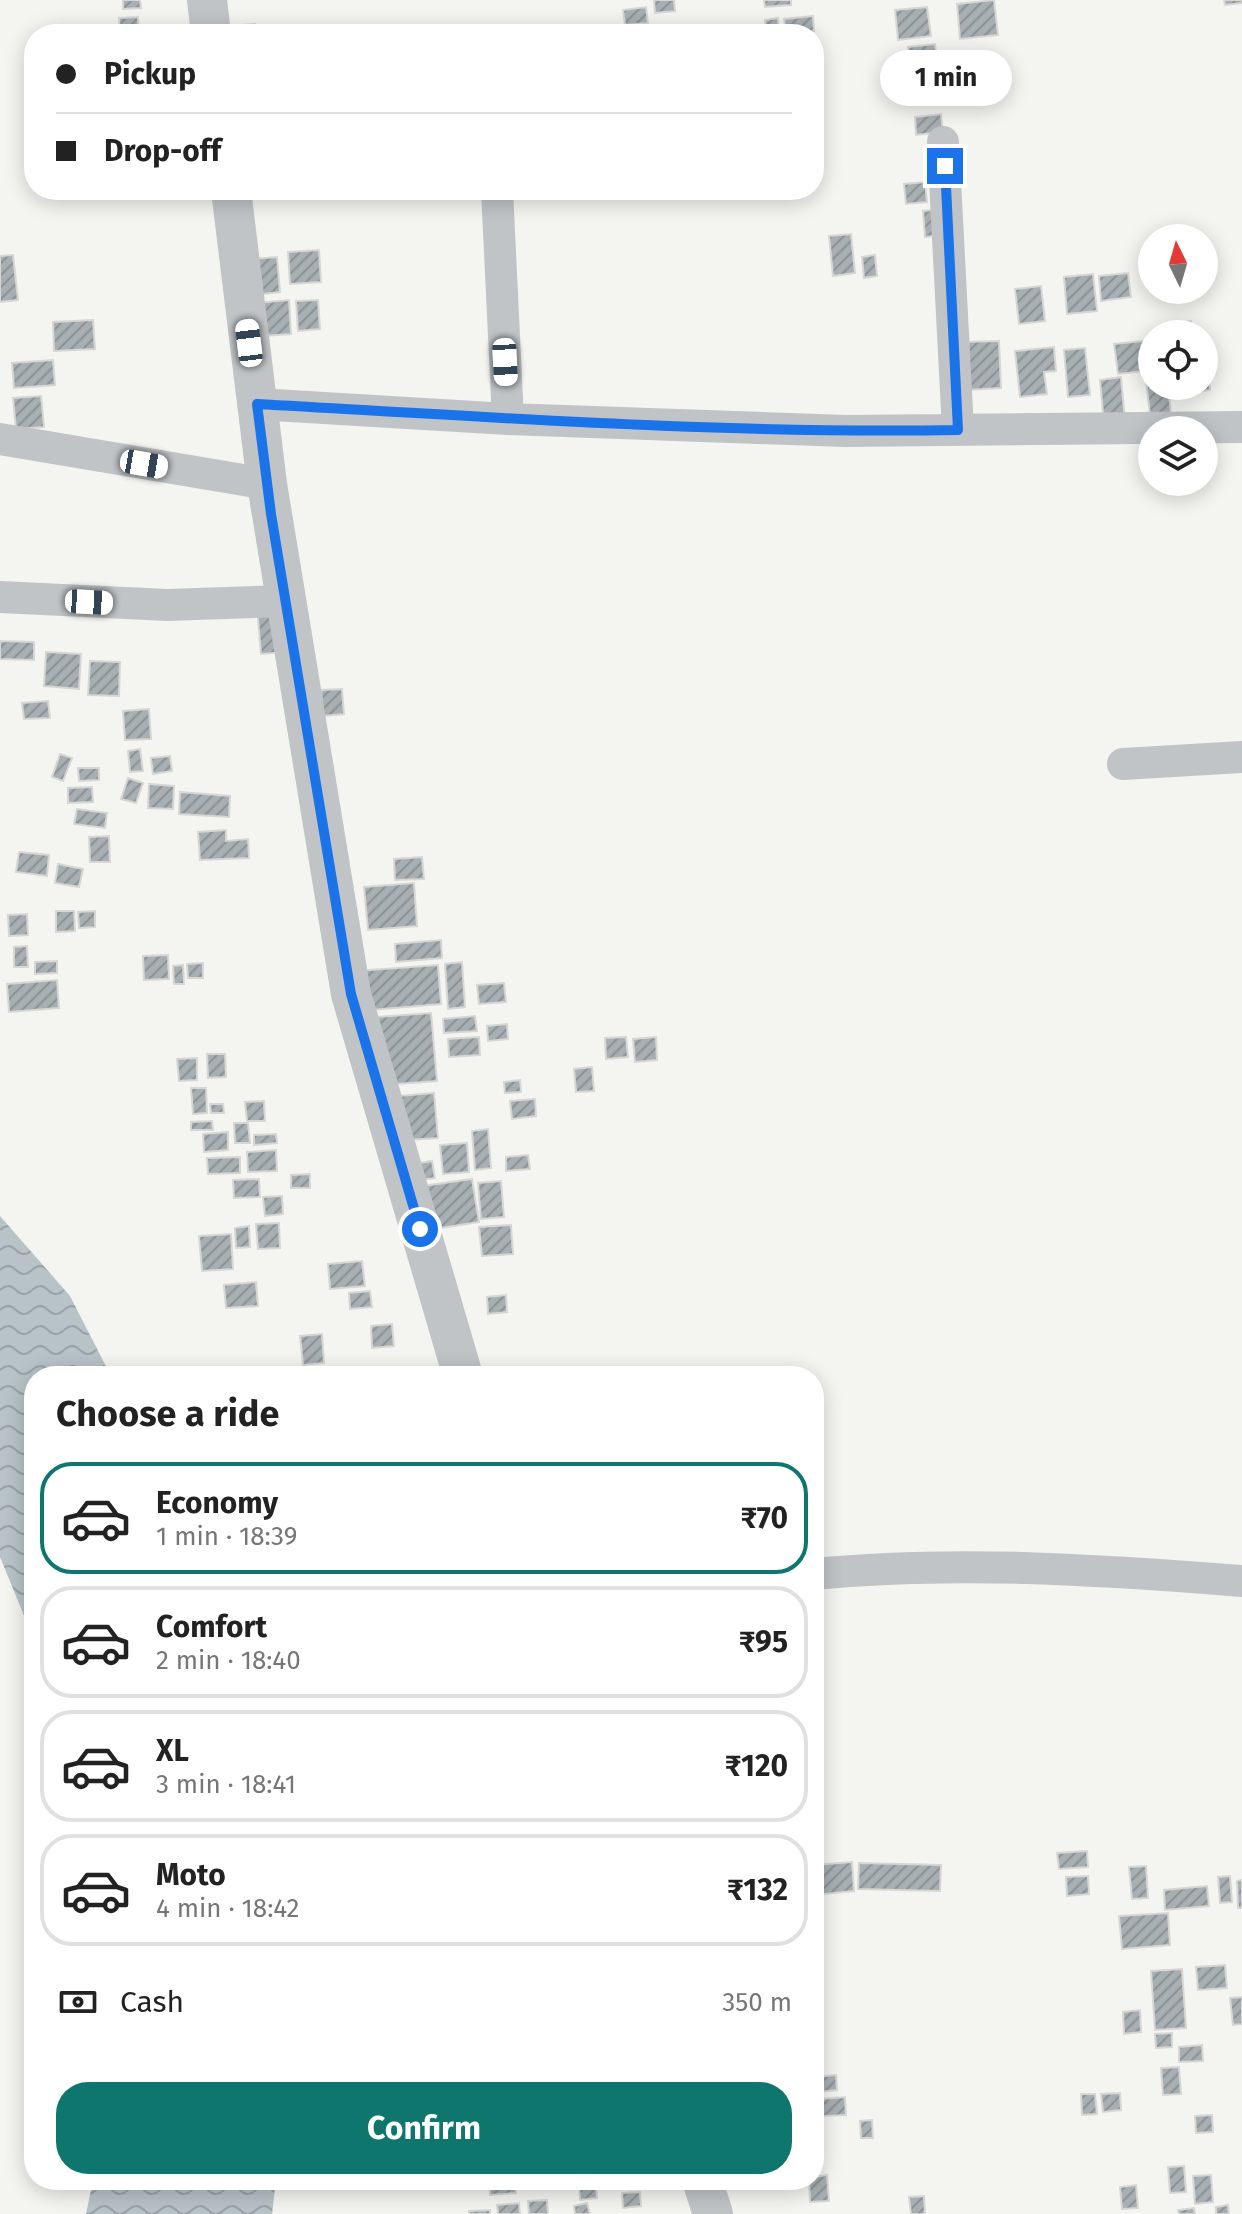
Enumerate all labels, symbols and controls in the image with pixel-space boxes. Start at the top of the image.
callout: 1 min [879,50,1011,106]
text: Pickup [104,56,196,92]
text: 1 min [915,62,977,93]
text: Drop-off [104,133,221,169]
route end [927,148,963,184]
north arrow [1138,224,1218,304]
map controls [1138,224,1218,496]
car [234,318,264,368]
button: locate [1138,320,1218,400]
car [492,337,518,387]
button: layers [1138,416,1218,496]
car [118,448,170,480]
car [64,589,114,615]
route start [402,1211,438,1247]
text: Choose a ride [56,1392,279,1436]
icon: car [60,1482,132,1554]
text: Economy [156,1485,278,1521]
text: ₹70 [740,1500,788,1536]
text: 1 min · 18:39 [156,1521,297,1552]
icon: car [60,1606,132,1678]
text: Comfort [156,1609,267,1645]
text: ₹95 [739,1624,788,1660]
text: 2 min · 18:40 [156,1645,301,1676]
icon: car [60,1730,132,1802]
text: XL [156,1733,189,1769]
text: ₹120 [725,1748,788,1784]
text: 3 min · 18:41 [156,1769,296,1800]
icon: car [60,1854,132,1926]
text: Moto [156,1857,226,1893]
text: ₹132 [727,1872,788,1908]
text: 4 min · 18:42 [156,1893,299,1924]
icon: cash [56,1980,100,2024]
text: Cash [120,1984,184,2020]
text: 350 m [722,1987,792,2018]
button: Confirm [56,2082,792,2174]

